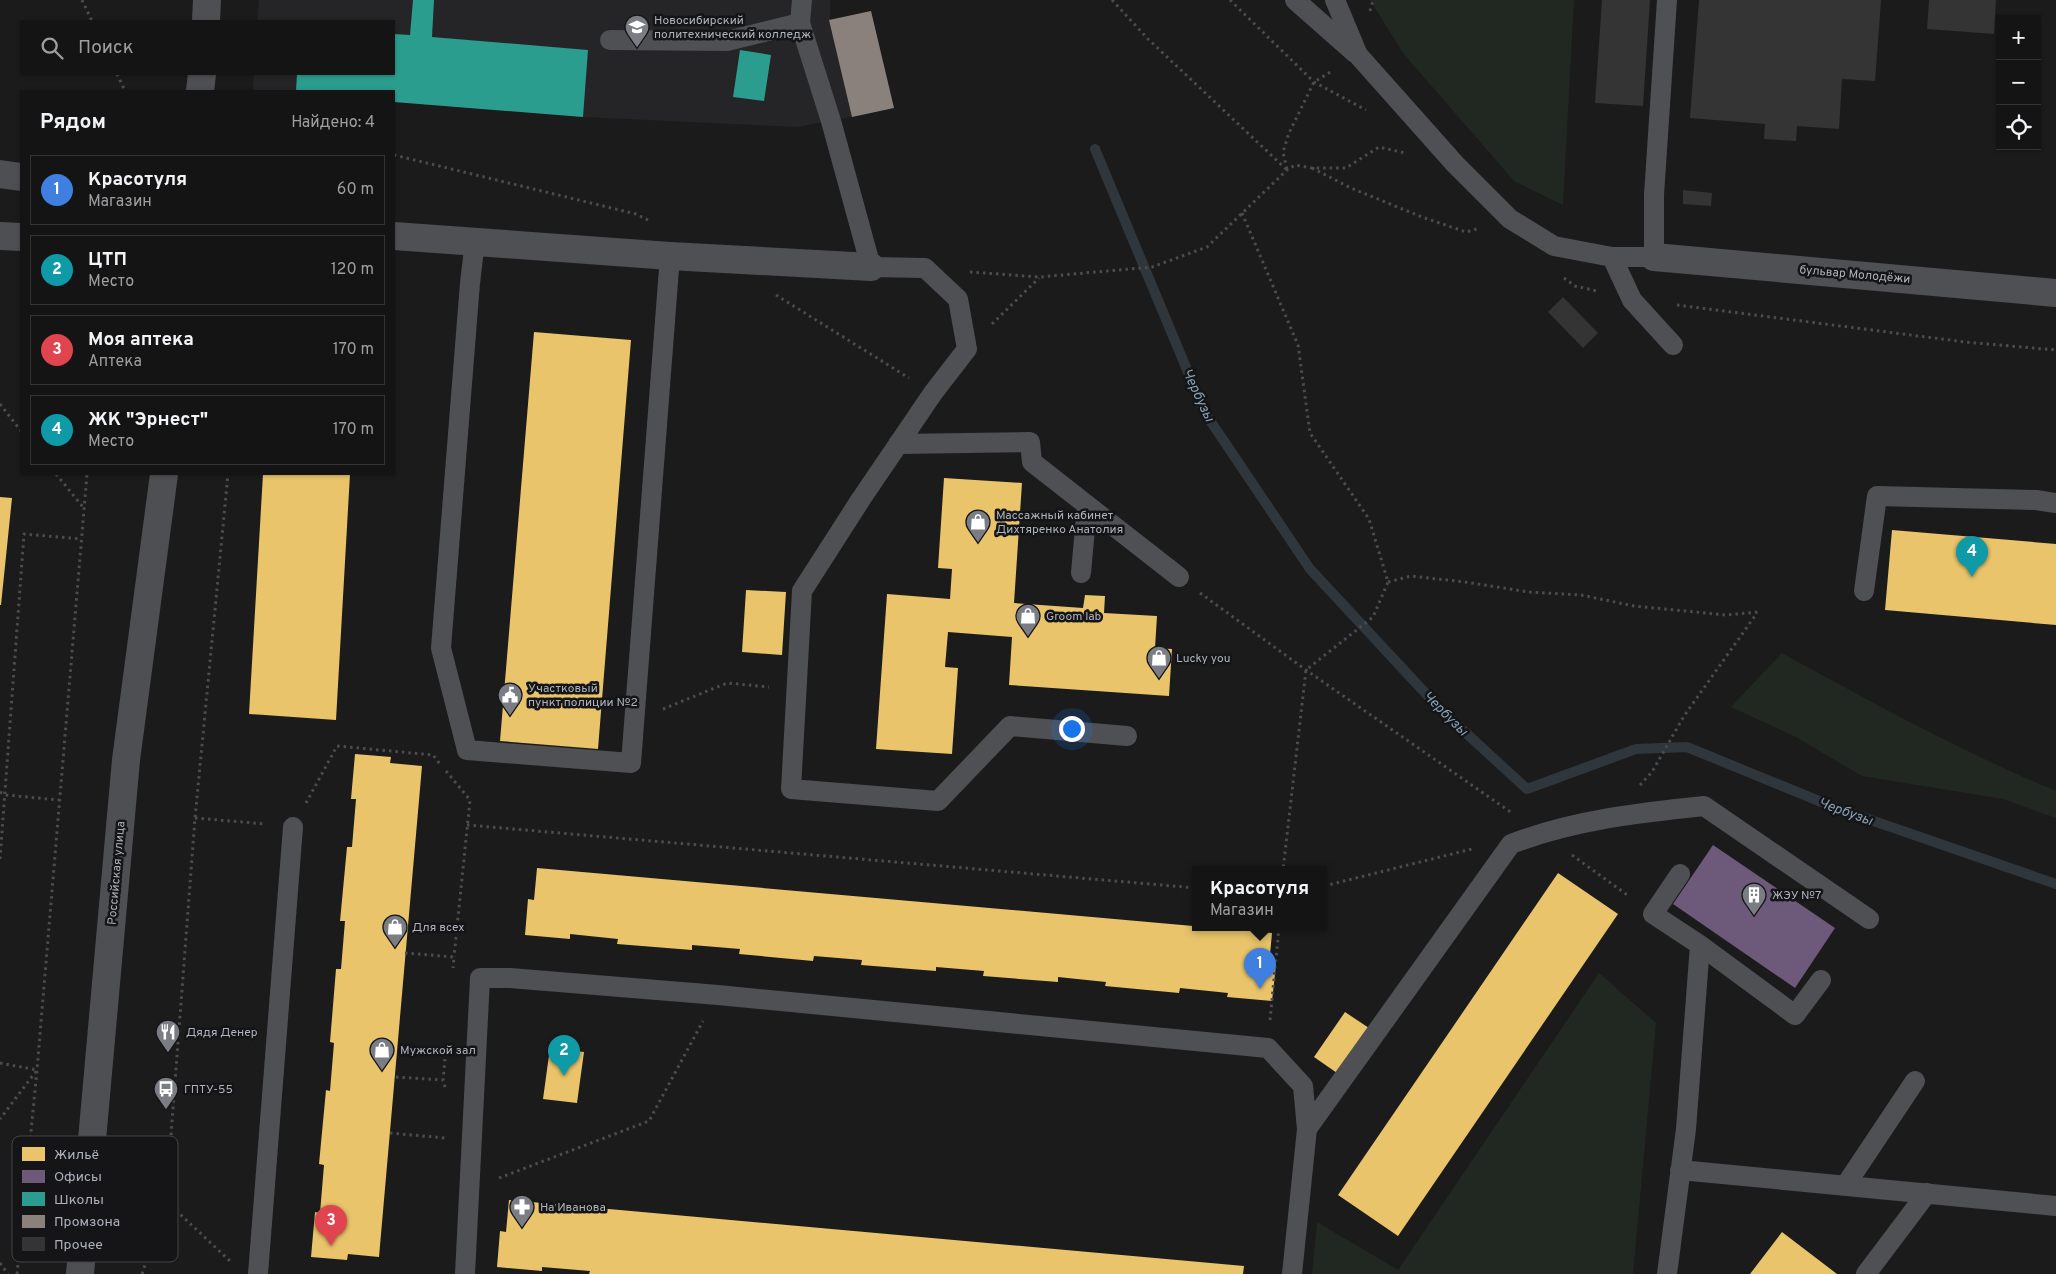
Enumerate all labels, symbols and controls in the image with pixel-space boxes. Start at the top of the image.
place label: Новосибирский политехнический колледж [654,13,811,43]
school or university icon: Новосибирский политехнический колледж [624,14,650,48]
map controls [1996,15,2041,150]
button: + [1996,15,2041,60]
search box [20,20,395,75]
icon: search [38,34,66,62]
text: Поиск [78,36,134,60]
button: − [1996,60,2041,105]
button: locate [1996,105,2041,150]
text: Рядом [40,109,106,136]
text: Найдено: 4 [291,113,375,133]
text: Красотуля [88,168,187,192]
text: 1 [54,180,60,200]
text: 60 m [337,180,374,200]
text: Магазин [88,192,152,212]
text: ЦТП [88,248,127,272]
text: 2 [52,260,62,280]
text: 120 m [331,260,374,280]
street label: бульвар Молодёжи [1799,262,1911,288]
text: Место [88,272,134,292]
text: Моя аптека [88,328,194,352]
text: 3 [52,340,62,360]
text: 170 m [333,340,374,360]
text: Аптека [88,352,142,372]
water label: Чербузы [1178,367,1217,425]
text: ЖК "Эрнест" [88,408,208,432]
text: 4 [52,420,62,440]
text: 170 m [333,420,374,440]
text: Место [88,432,134,452]
place label: Массажный кабинет Дихтяренко Анатолия [996,508,1123,538]
shop icon: Массажный кабинет Дихтяренко Анатолия [965,509,991,543]
pin: 4 [1956,536,1988,577]
shop icon: Groom lab [1015,603,1041,637]
place label: Groom lab [1046,609,1102,625]
shop icon: Lucky you [1146,645,1172,679]
place label: Lucky you [1176,651,1231,667]
place label: Участковый пункт полиции №2 [528,681,638,711]
public building icon: Участковый пункт полиции №2 [497,682,523,716]
water label: Чербузы [1419,688,1471,740]
your location [1059,716,1085,742]
water label: Чербузы [1816,795,1875,830]
street label: Российская улица [104,821,129,926]
popup [1192,866,1327,931]
text: Красотуля [1210,877,1309,901]
building icon: ЖЭУ №7 [1741,882,1767,916]
place label: ЖЭУ №7 [1772,888,1821,904]
text: Магазин [1210,901,1274,921]
shop icon: Для всех [382,914,408,948]
place label: Для всех [412,920,465,936]
pin: 1 [1244,948,1276,989]
restaurant icon: Дядя Денер [155,1019,181,1053]
place label: Дядя Денер [186,1025,258,1041]
pin: 2 [548,1035,580,1076]
shop icon: Мужской зал [369,1037,395,1071]
place label: Мужской зал [400,1043,476,1059]
bus stop icon: ГПТУ-55 [153,1076,179,1110]
place label: ГПТУ-55 [184,1082,233,1098]
legend [12,1136,178,1262]
text: Жильё [54,1147,99,1164]
text: Офисы [54,1169,102,1186]
text: Школы [54,1192,104,1209]
pharmacy icon: На Иванова [509,1194,535,1228]
place label: На Иванова [540,1200,606,1216]
pin: 3 [315,1205,347,1246]
text: Промзона [54,1214,120,1231]
text: Прочее [54,1237,103,1254]

